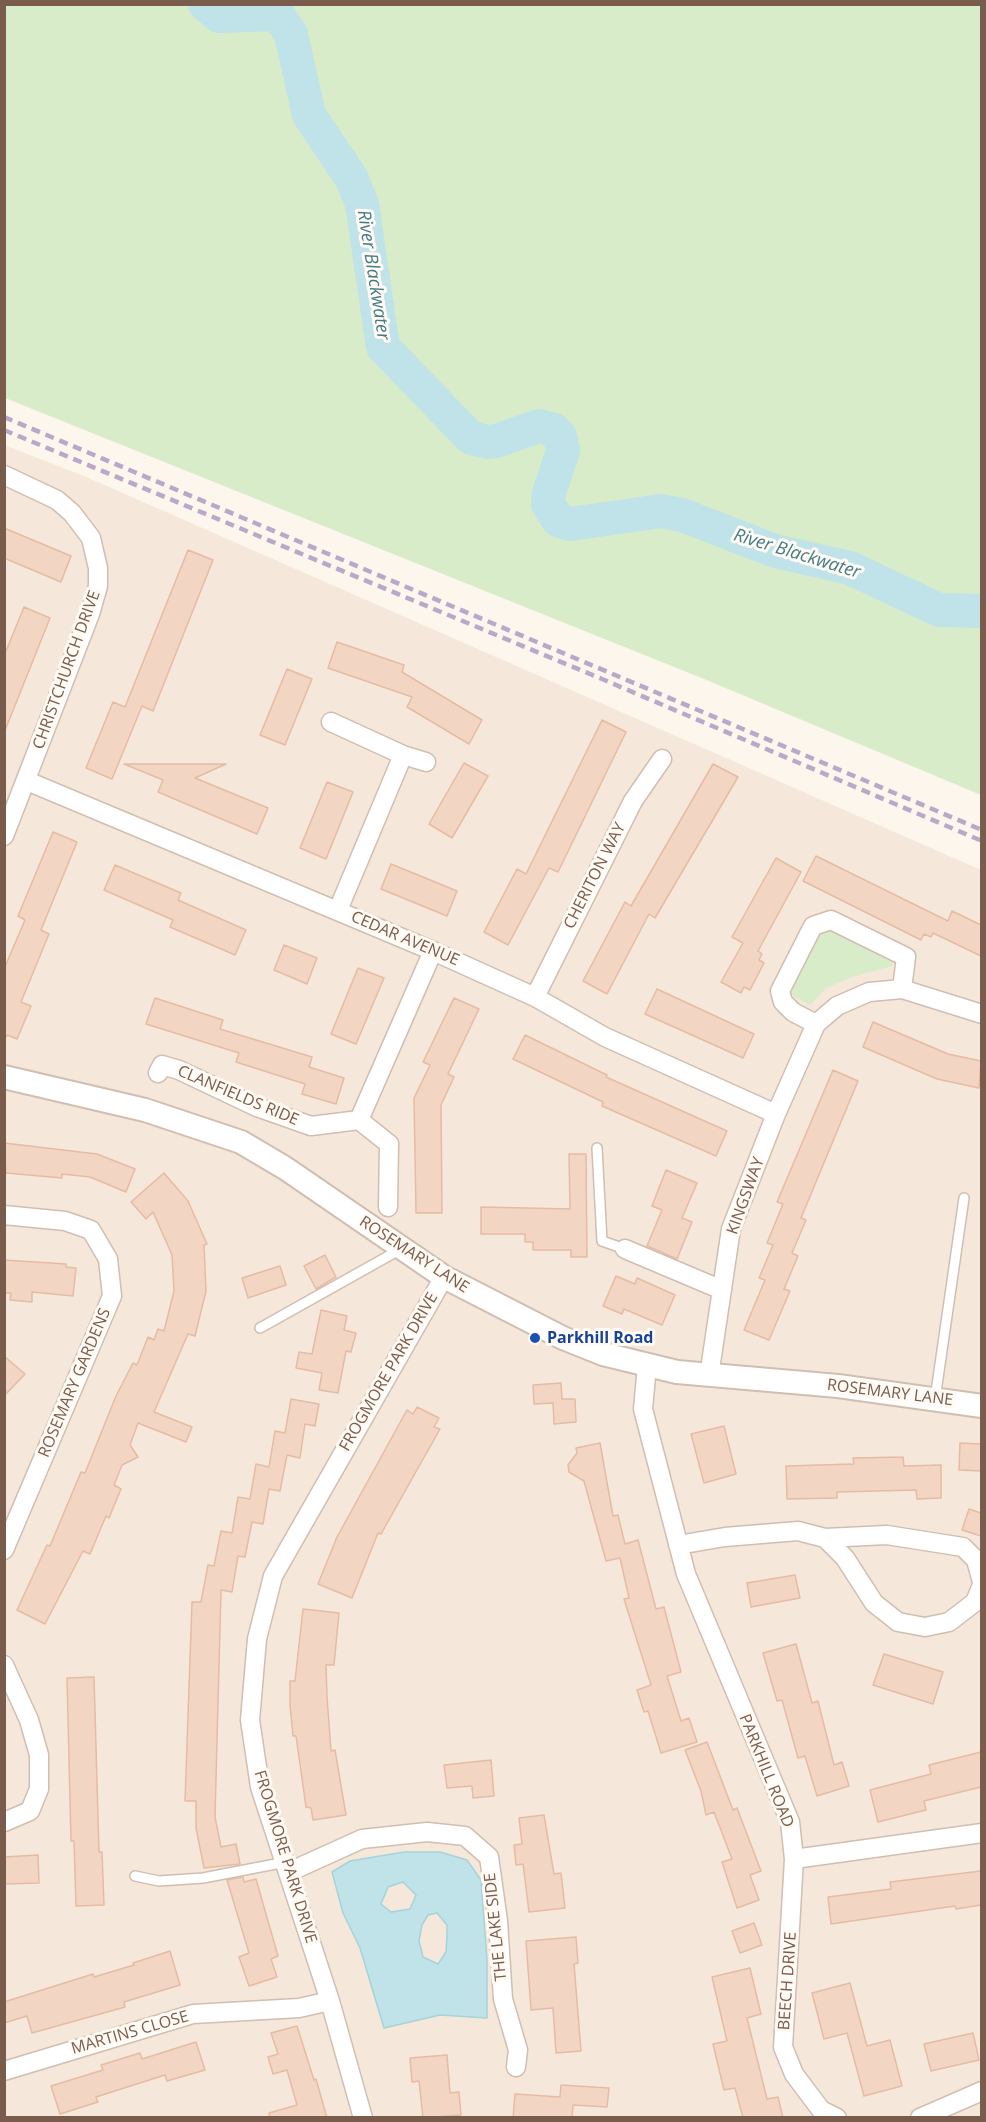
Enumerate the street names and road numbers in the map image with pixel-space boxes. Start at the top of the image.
street label: CHRISTCHURCH DRIVE [29,588,105,752]
street label: CHERITON WAY [560,820,630,932]
street label: CEDAR AVENUE [348,908,462,970]
street label: CLANFIELDS RIDE [174,1062,302,1130]
street label: KINGSWAY [723,1155,769,1237]
street label: ROSEMARY LANE [356,1212,472,1298]
street label: FROGMORE PARK DRIVE [336,1289,442,1455]
street label: ROSEMARY GARDENS [35,1305,115,1461]
street label: ROSEMARY LANE [826,1376,954,1410]
street label: PARKHILL ROAD [735,1712,797,1830]
street label: FROGMORE PARK DRIVE [250,1768,320,1946]
street label: THE LAKE SIDE [481,1872,511,1982]
street label: BEECH DRIVE [775,1931,801,2031]
street label: MARTINS CLOSE [69,2007,191,2059]

